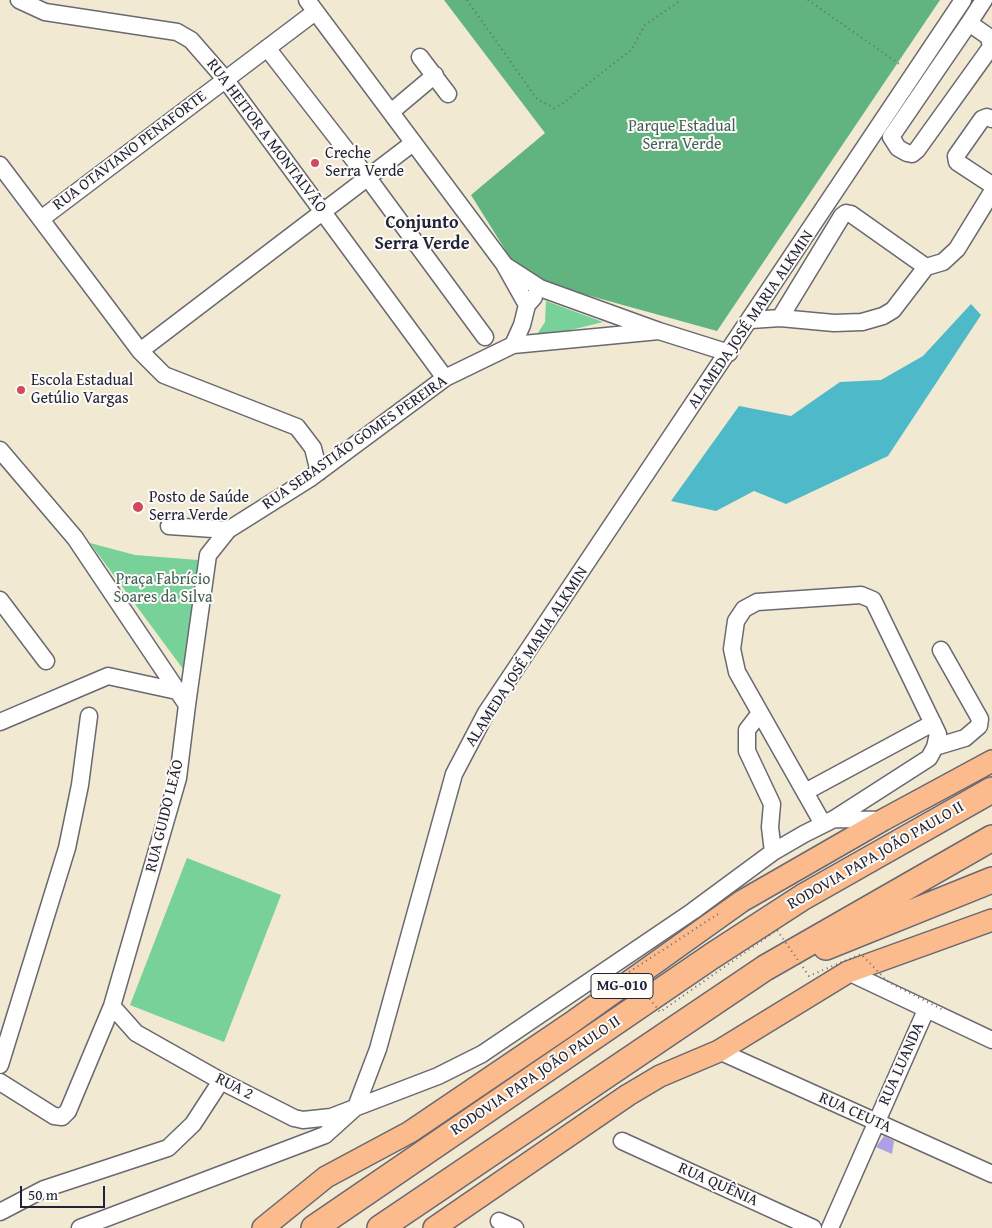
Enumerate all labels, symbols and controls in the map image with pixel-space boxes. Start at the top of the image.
street label: RUA HEITOR A MONTALVÃO [202,55,330,217]
street label: RUA OTAVIANO PENAFORTE [49,87,211,215]
park label: Parque Estadual Serra Verde [628,117,736,155]
place label: Creche Serra Verde [325,144,404,182]
marker: Creche Serra Verde [309,157,321,169]
district label: Conjunto Serra Verde [375,212,469,254]
street label: ALAMEDA JOSÉ MARIA ALKMIN [684,227,818,413]
place label: Escola Estadual Getúlio Vargas [31,371,133,409]
street label: RUA SEBASTIÃO GOMES PEREIRA [259,372,451,514]
marker: Escola Estadual Getúlio Vargas [15,384,27,396]
place label: Posto de Saúde Serra Verde [149,488,249,526]
marker: Posto de Saúde Serra Verde [131,500,145,514]
street label: ALAMEDA JOSÉ MARIA ALKMIN [462,563,592,751]
park label: Praça Fabrício Soares da Silva [114,570,212,608]
street label: RUA GUIDO LEÃO [142,758,188,874]
street label: RODOVIA PAPA JOÃO PAULO II [784,798,968,914]
road number: MG-010 [591,974,653,998]
street label: RODOVIA PAPA JOÃO PAULO II [447,1012,625,1140]
street label: RUA LUANDA [875,1019,929,1109]
street label: RUA 2 [212,1069,256,1105]
street label: RUA CEUTA [816,1089,894,1137]
street label: RUA QUÊNIA [675,1159,761,1211]
scale bar [22,1176,108,1208]
text: 50 m [28,1184,58,1205]

